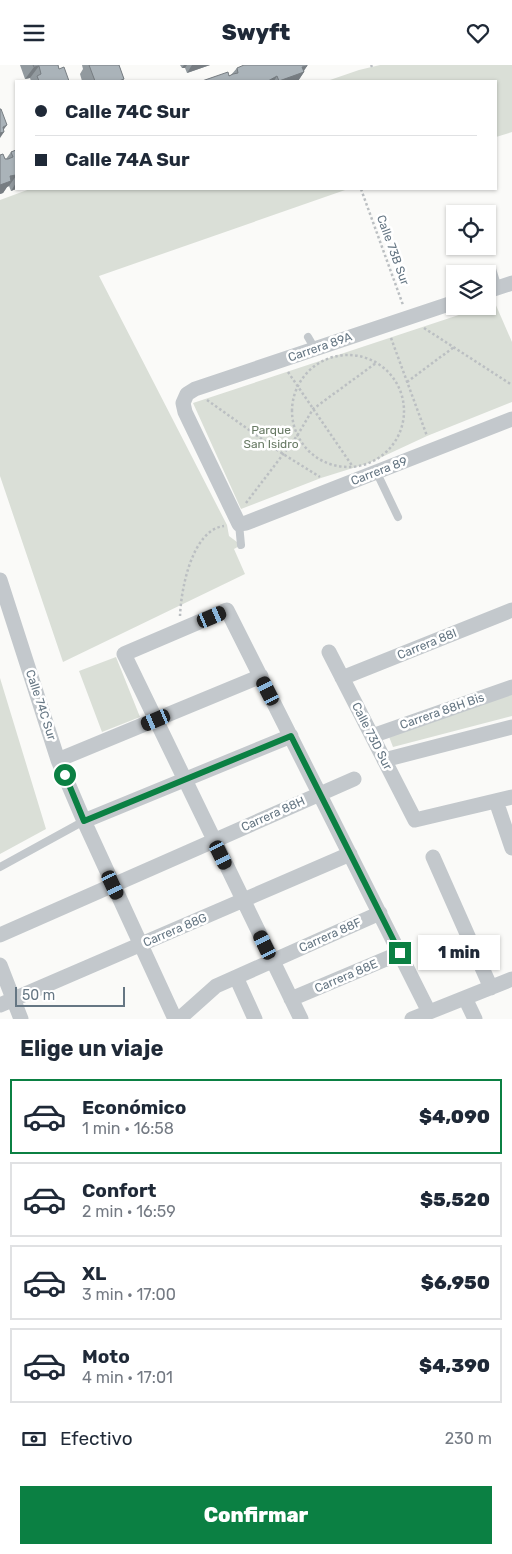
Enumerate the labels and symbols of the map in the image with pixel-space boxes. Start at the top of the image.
street label: Calle 73B Sur [374,213,412,287]
street label: Carrera 89A [286,330,354,364]
park label: Parque San Isidro [243,423,299,451]
street label: Carrera 89 [349,454,409,488]
car [195,604,228,630]
street label: Carrera 88I [395,626,459,662]
street label: Calle 74C Sur [23,668,59,743]
car [254,674,281,708]
street label: Carrera 88H Bis [398,690,486,732]
street label: Calle 73D Sur [349,700,395,773]
car [139,707,172,733]
route start [54,764,76,786]
street label: Carrera 88H [239,794,307,834]
car [207,838,234,872]
car [99,868,126,902]
street label: Carrera 88G [141,910,209,950]
street label: Carrera 88F [297,915,363,955]
car [251,928,278,962]
callout: 1 min [418,935,500,971]
route end [389,942,411,964]
street label: Carrera 88E [312,956,380,996]
scale bar [15,984,125,1007]

